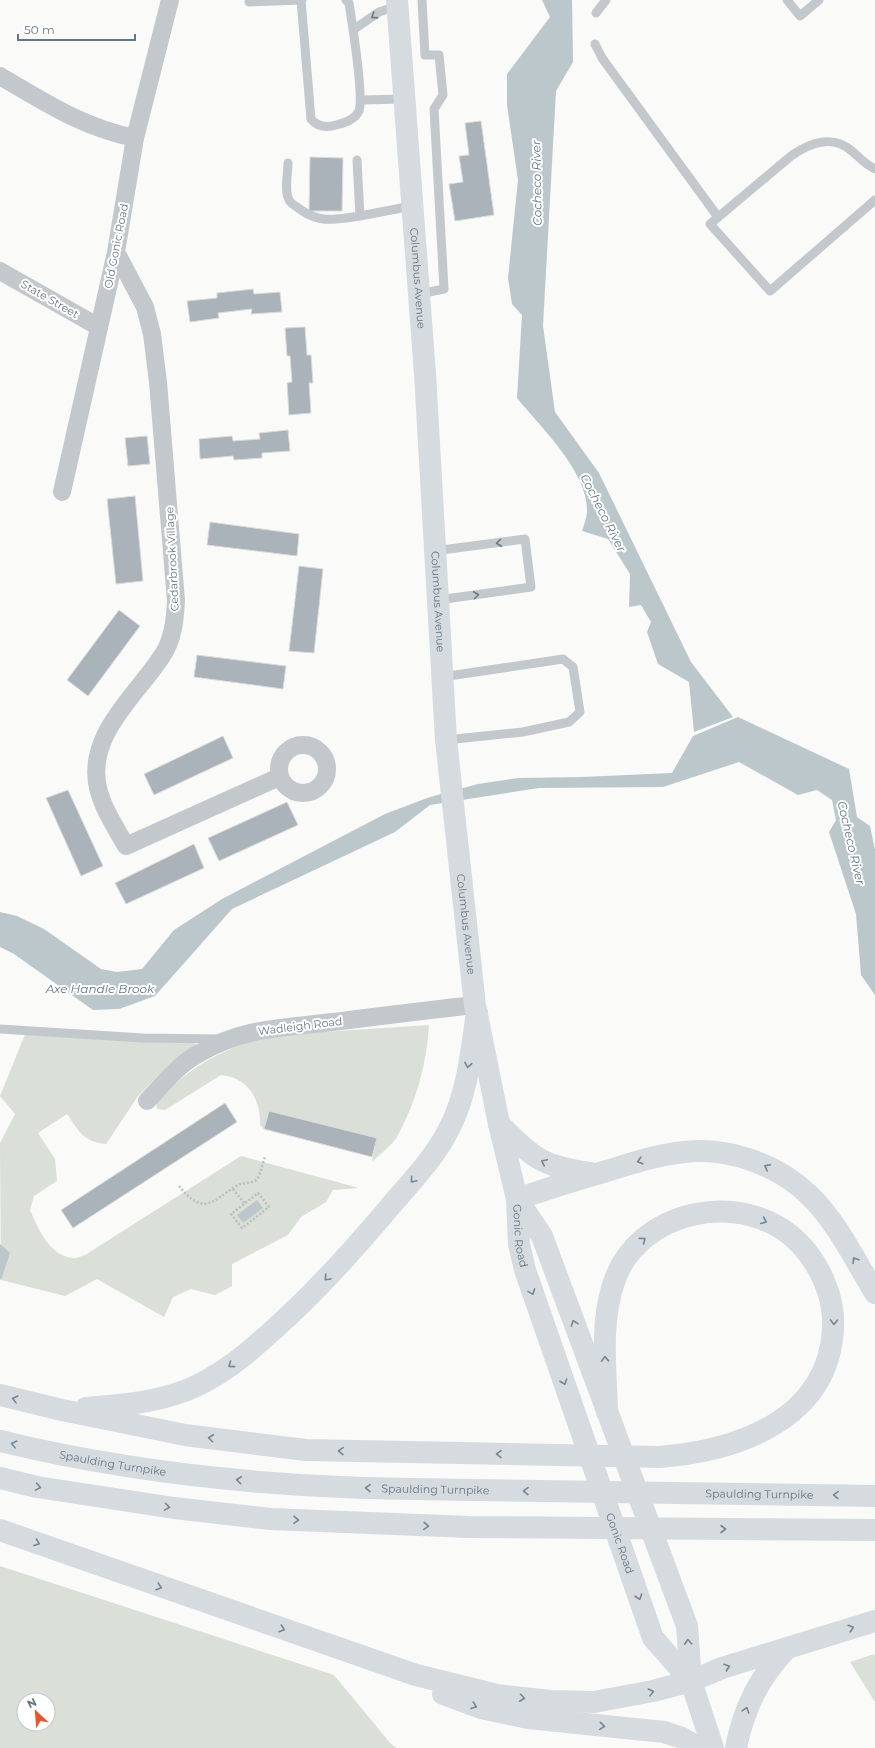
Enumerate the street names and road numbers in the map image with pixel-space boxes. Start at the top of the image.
street label: Old Gonic Road [101,202,131,290]
street label: Columbus Avenue [407,227,429,330]
street label: State Street [19,277,82,321]
street label: Cedarbrook Village [162,506,182,612]
street label: Columbus Avenue [428,551,448,653]
street label: Columbus Avenue [454,873,479,976]
street label: Wadleigh Road [257,1014,343,1038]
street label: Gonic Road [510,1204,531,1269]
street label: Spaulding Turnpike [58,1447,167,1479]
street label: Spaulding Turnpike [381,1481,490,1497]
street label: Spaulding Turnpike [705,1486,814,1502]
street label: Gonic Road [603,1511,637,1576]

